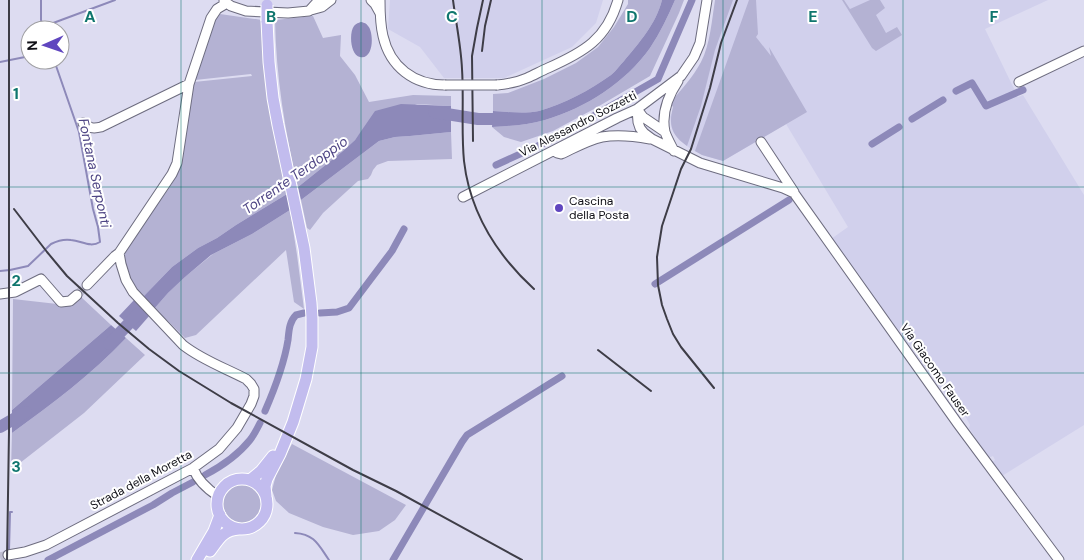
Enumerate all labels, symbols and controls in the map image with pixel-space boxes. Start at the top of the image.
text: A [84,6,96,27]
text: B [266,6,276,27]
text: C [446,6,458,27]
text: D [626,6,638,27]
text: E [808,6,818,27]
text: F [990,6,999,27]
north arrow [20,20,70,70]
text: N [23,40,41,51]
text: 1 [13,83,19,104]
street label: Via Alessandro Sozzetti [517,87,639,161]
water label: Fontana Serponti [75,117,116,230]
water label: Torrente Terdoppio [239,132,351,218]
place label: Cascina della Posta [569,193,629,223]
marker: Cascina della Posta [553,202,565,214]
text: 2 [11,270,21,291]
street label: Via Giacomo Fauser [897,320,974,420]
street label: Strada della Moretta [87,446,195,514]
text: 3 [11,456,21,477]

